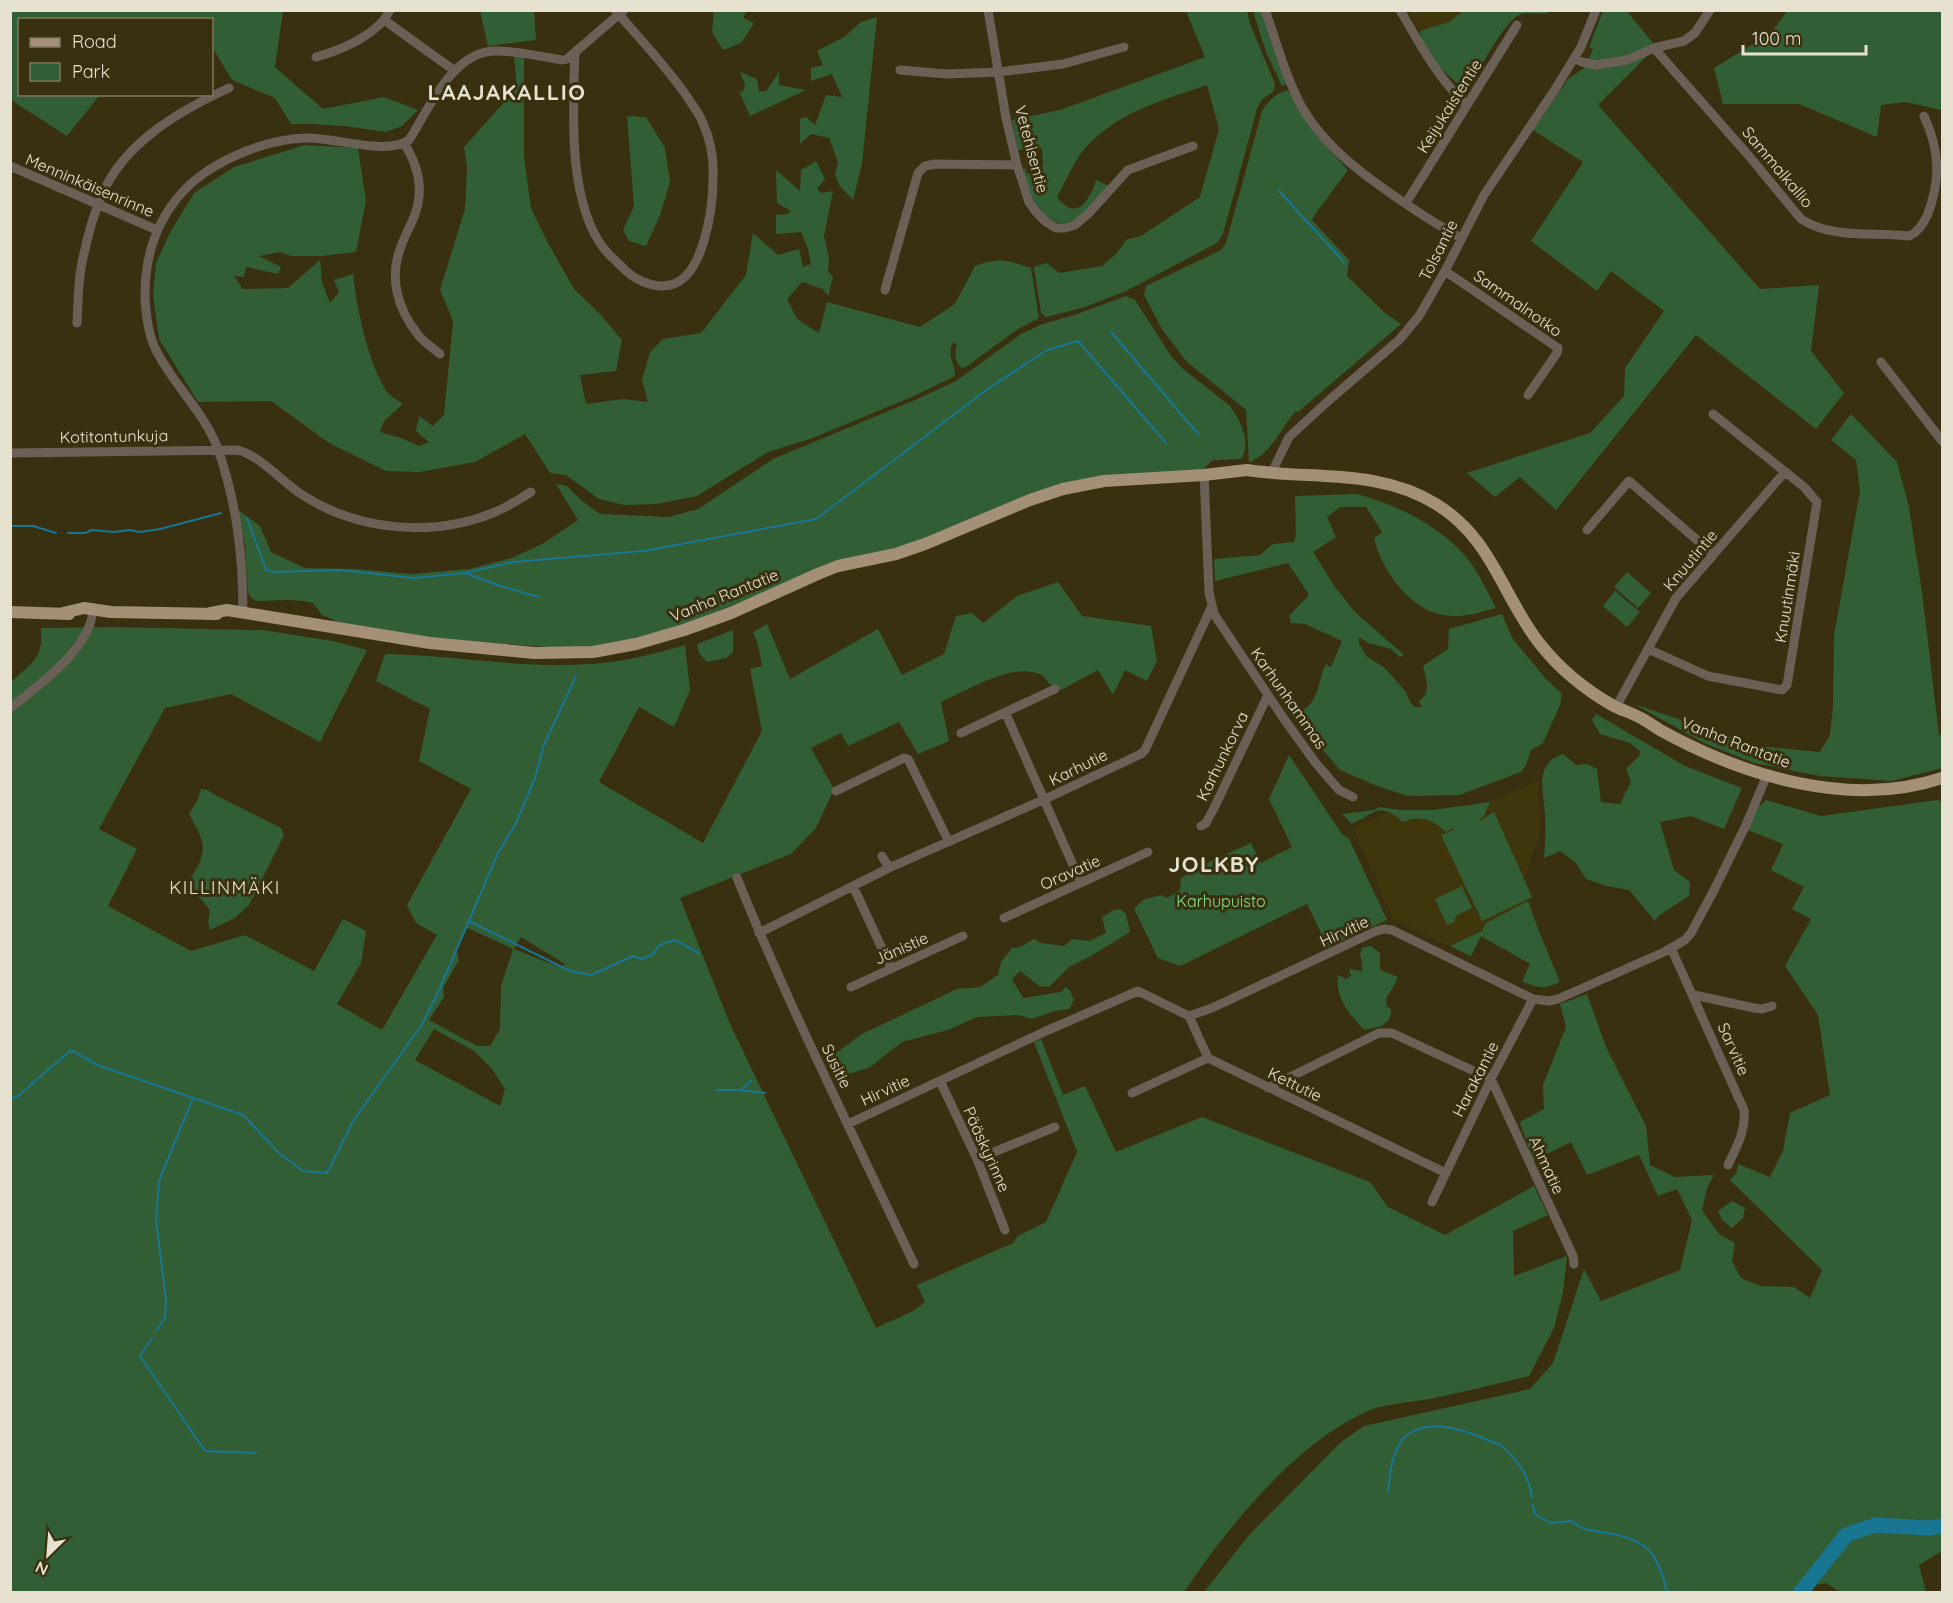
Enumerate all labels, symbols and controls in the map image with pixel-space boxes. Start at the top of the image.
legend [18,18,213,96]
scale bar [1743,18,1866,56]
text: 100 m [1752,27,1801,50]
text: Road [72,30,117,53]
street label: Keijukaistentie [1412,55,1486,157]
text: Park [72,60,110,83]
district label: LAAJAKALLIO [428,78,586,106]
street label: Vetehisentie [1011,103,1053,195]
street label: Sammalkallio [1738,122,1818,212]
street label: Menninkäisenrinne [23,149,157,221]
street label: Tolsantie [1414,216,1462,284]
street label: Sammalnotko [1470,265,1566,341]
street label: Kotitontunkuja [60,425,168,447]
street label: Knuutintie [1659,525,1721,595]
street label: Knuutinmäki [1770,550,1804,644]
street label: Vanha Rantatie [667,564,781,626]
street label: Karhunhammas [1247,643,1331,753]
street label: Karhunkorva [1192,708,1252,804]
street label: Vanha Rantatie [1679,712,1793,772]
street label: Karhutie [1045,744,1111,790]
street label: Oravatie [1037,850,1103,894]
district label: JOLKBY [1168,850,1260,878]
district label: KILLINMÄKI [169,876,281,899]
park label: Karhupuisto [1176,891,1266,911]
street label: Hirvitie [1316,911,1372,951]
street label: Jänistie [871,927,931,969]
street label: Sarvitie [1714,1020,1754,1078]
street label: Harakantie [1447,1038,1503,1120]
street label: Susitie [818,1041,856,1091]
street label: Kettutie [1265,1062,1325,1106]
street label: Hirvitie [857,1070,913,1110]
street label: Pääskyrinne [959,1103,1015,1195]
street label: Ahmatie [1525,1133,1569,1197]
north arrow [18,1525,78,1585]
text: N [32,1557,51,1580]

